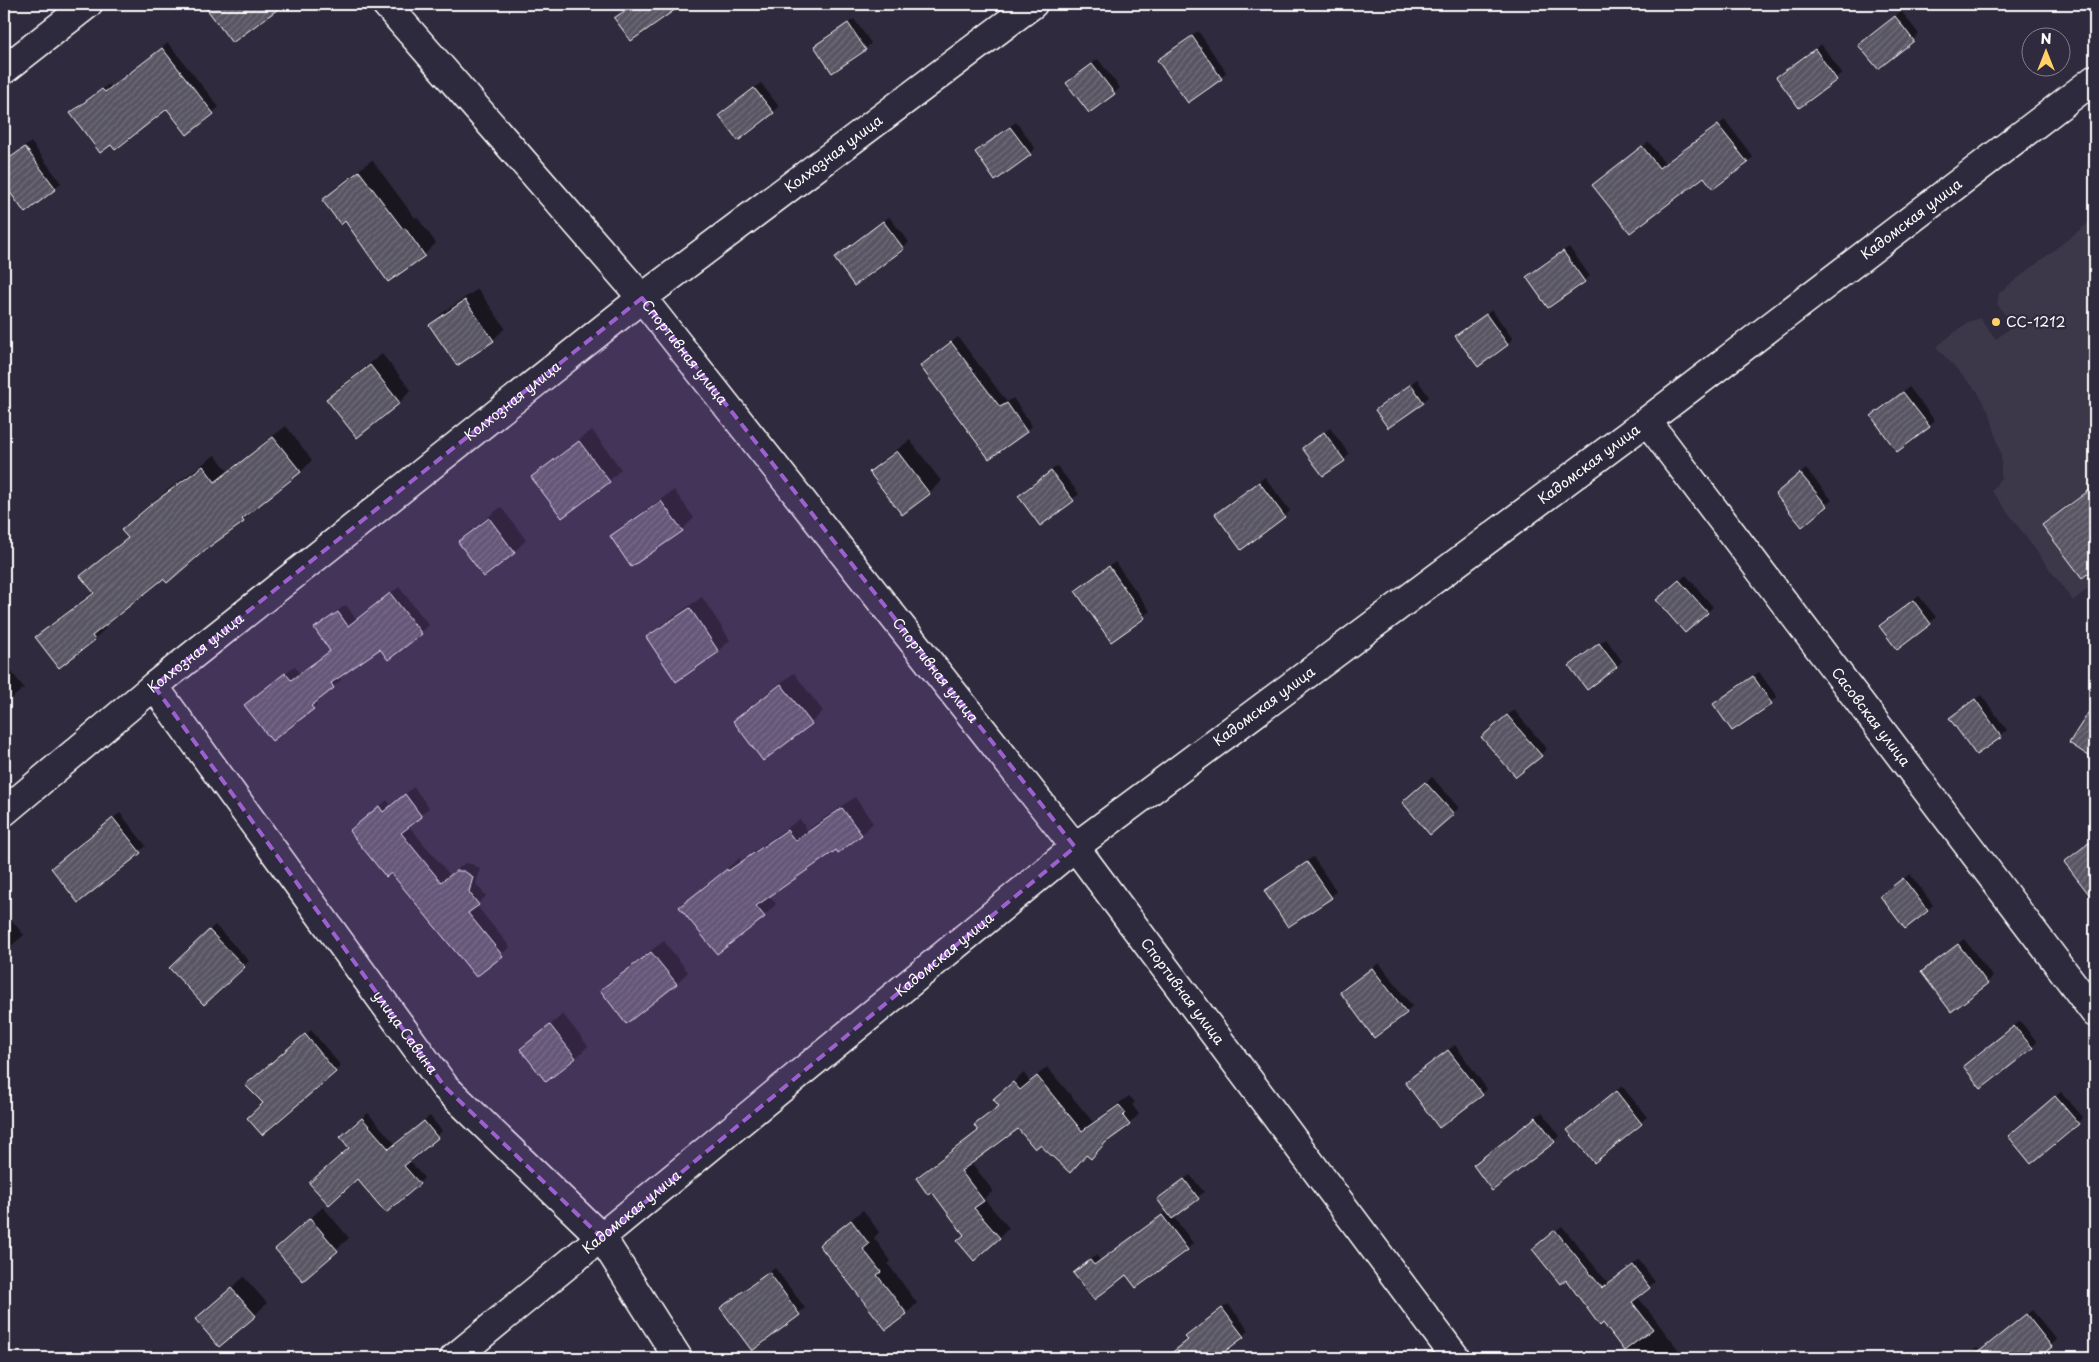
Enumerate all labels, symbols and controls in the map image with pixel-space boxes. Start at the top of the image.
north arrow [2022,28,2072,78]
text: N [2040,28,2052,49]
street label: Колхозная улица [780,110,887,197]
street label: Кадомская улица [1856,173,1966,264]
street label: Спортивная улица [637,295,733,409]
place label: СС-1212 [2006,311,2065,332]
marker: СС-1212 [1990,316,2002,328]
street label: Колхозная улица [460,356,565,445]
street label: Кадомская улица [1533,419,1644,509]
street label: Колхозная улица [142,608,248,697]
street label: Спортивная улица [888,613,984,727]
street label: Кадомская улица [1208,661,1319,751]
street label: Сасовская улица [1827,663,1916,771]
street label: Кадомская улица [890,907,998,1001]
street label: Спортивная улица [1136,933,1230,1049]
street label: улица Савина [368,986,443,1078]
street label: Кадомская улица [577,1164,685,1258]

